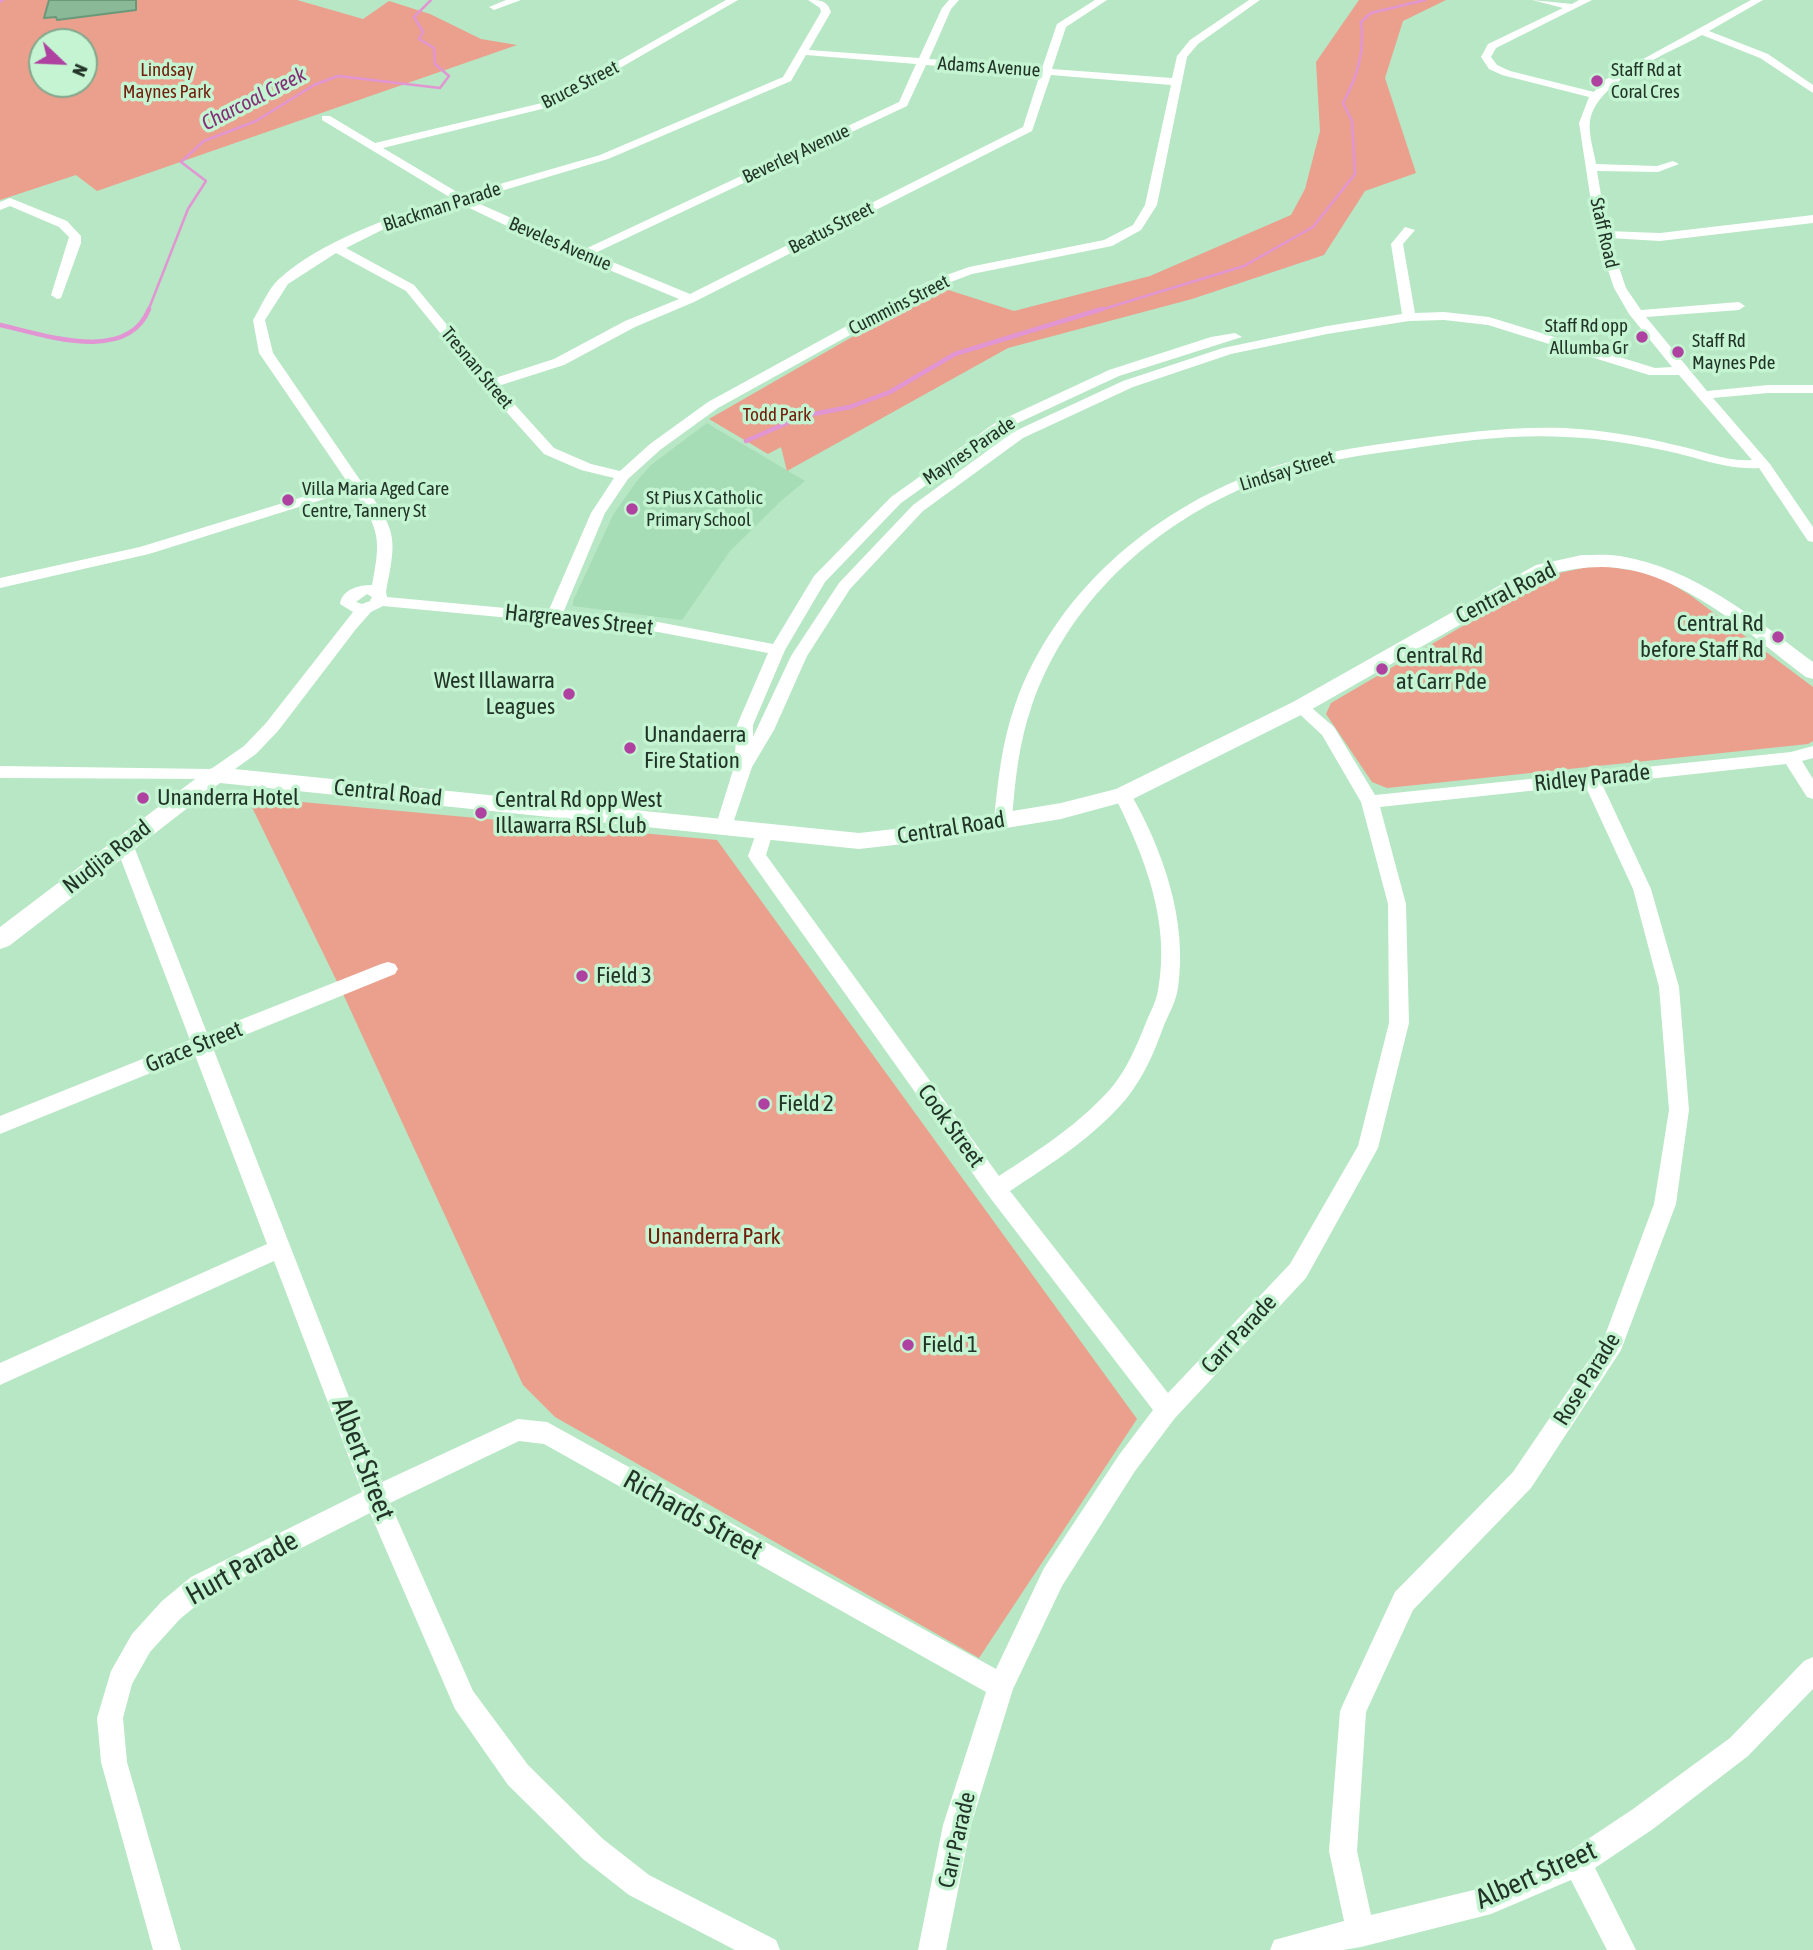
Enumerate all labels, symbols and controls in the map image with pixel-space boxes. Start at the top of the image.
north arrow [28,28,98,98]
street label: Adams Avenue [937,52,1041,82]
street label: Bruce Street [538,56,622,114]
park label: Lindsay Maynes Park [123,59,211,103]
place label: Staff Rd at Coral Cres [1611,59,1682,103]
text: N [68,61,93,80]
water label: Charcoal Creek [198,62,310,136]
marker: Staff Rd at Coral Cres [1589,73,1605,89]
street label: Beverley Avenue [739,119,853,189]
street label: Blackman Parade [380,177,504,237]
street label: Staff Road [1585,196,1623,270]
street label: Beatus Street [785,197,877,259]
street label: Beveles Avenue [505,212,615,276]
street label: Cummins Street [845,270,953,340]
place label: Staff Rd opp Allumba Gr [1545,315,1628,359]
street label: Tresnan Street [436,322,518,414]
marker: Staff Rd opp Allumba Gr [1634,329,1650,345]
place label: Staff Rd Maynes Pde [1692,330,1775,374]
marker: Staff Rd Maynes Pde [1670,344,1686,360]
park label: Todd Park [743,404,811,426]
street label: Maynes Parade [919,412,1019,490]
street label: Lindsay Street [1237,446,1337,496]
place label: Villa Maria Aged Care Centre, Tannery St [302,478,449,522]
place label: St Pius X Catholic Primary School [646,487,762,531]
marker: Villa Maria Aged Care Centre, Tannery St [280,492,296,508]
marker: St Pius X Catholic Primary School [624,501,640,517]
street label: Central Road [1451,556,1561,630]
street label: Hargreaves Street [503,598,655,642]
place label: Central Rd before Staff Rd [1640,610,1764,664]
marker: Central Rd before Staff Rd [1770,629,1786,645]
place label: Central Rd at Carr Pde [1396,642,1487,696]
marker: Central Rd at Carr Pde [1374,661,1390,677]
place label: West Illawarra Leagues [434,667,555,721]
marker: West Illawarra Leagues [561,686,577,702]
place label: Unandaerra Fire Station [644,721,746,775]
marker: Unandaerra Fire Station [622,740,638,756]
street label: Ridley Parade [1533,758,1651,798]
street label: Central Road [332,774,444,812]
place label: Unanderra Hotel [157,784,299,812]
place label: Central Rd opp West Illawarra RSL Club [495,786,662,840]
marker: Unanderra Hotel [135,790,151,806]
marker: Central Rd opp West Illawarra RSL Club [473,805,489,821]
street label: Central Road [895,806,1007,850]
street label: Nudjia Road [58,814,156,900]
place label: Field 3 [596,962,652,990]
marker: Field 3 [574,968,590,984]
street label: Grace Street [142,1015,246,1079]
street label: Cook Street [912,1079,990,1173]
place label: Field 2 [778,1090,834,1118]
marker: Field 2 [756,1096,772,1112]
park label: Unanderra Park [647,1223,781,1251]
street label: Carr Parade [1196,1289,1282,1379]
street label: Rose Parade [1548,1328,1626,1430]
place label: Field 1 [922,1331,978,1359]
marker: Field 1 [900,1337,916,1353]
street label: Albert Street [324,1393,402,1525]
street label: Richards Street [617,1463,769,1567]
street label: Hurt Parade [180,1524,304,1612]
street label: Carr Parade [933,1789,981,1891]
street label: Albert Street [1471,1834,1601,1916]

